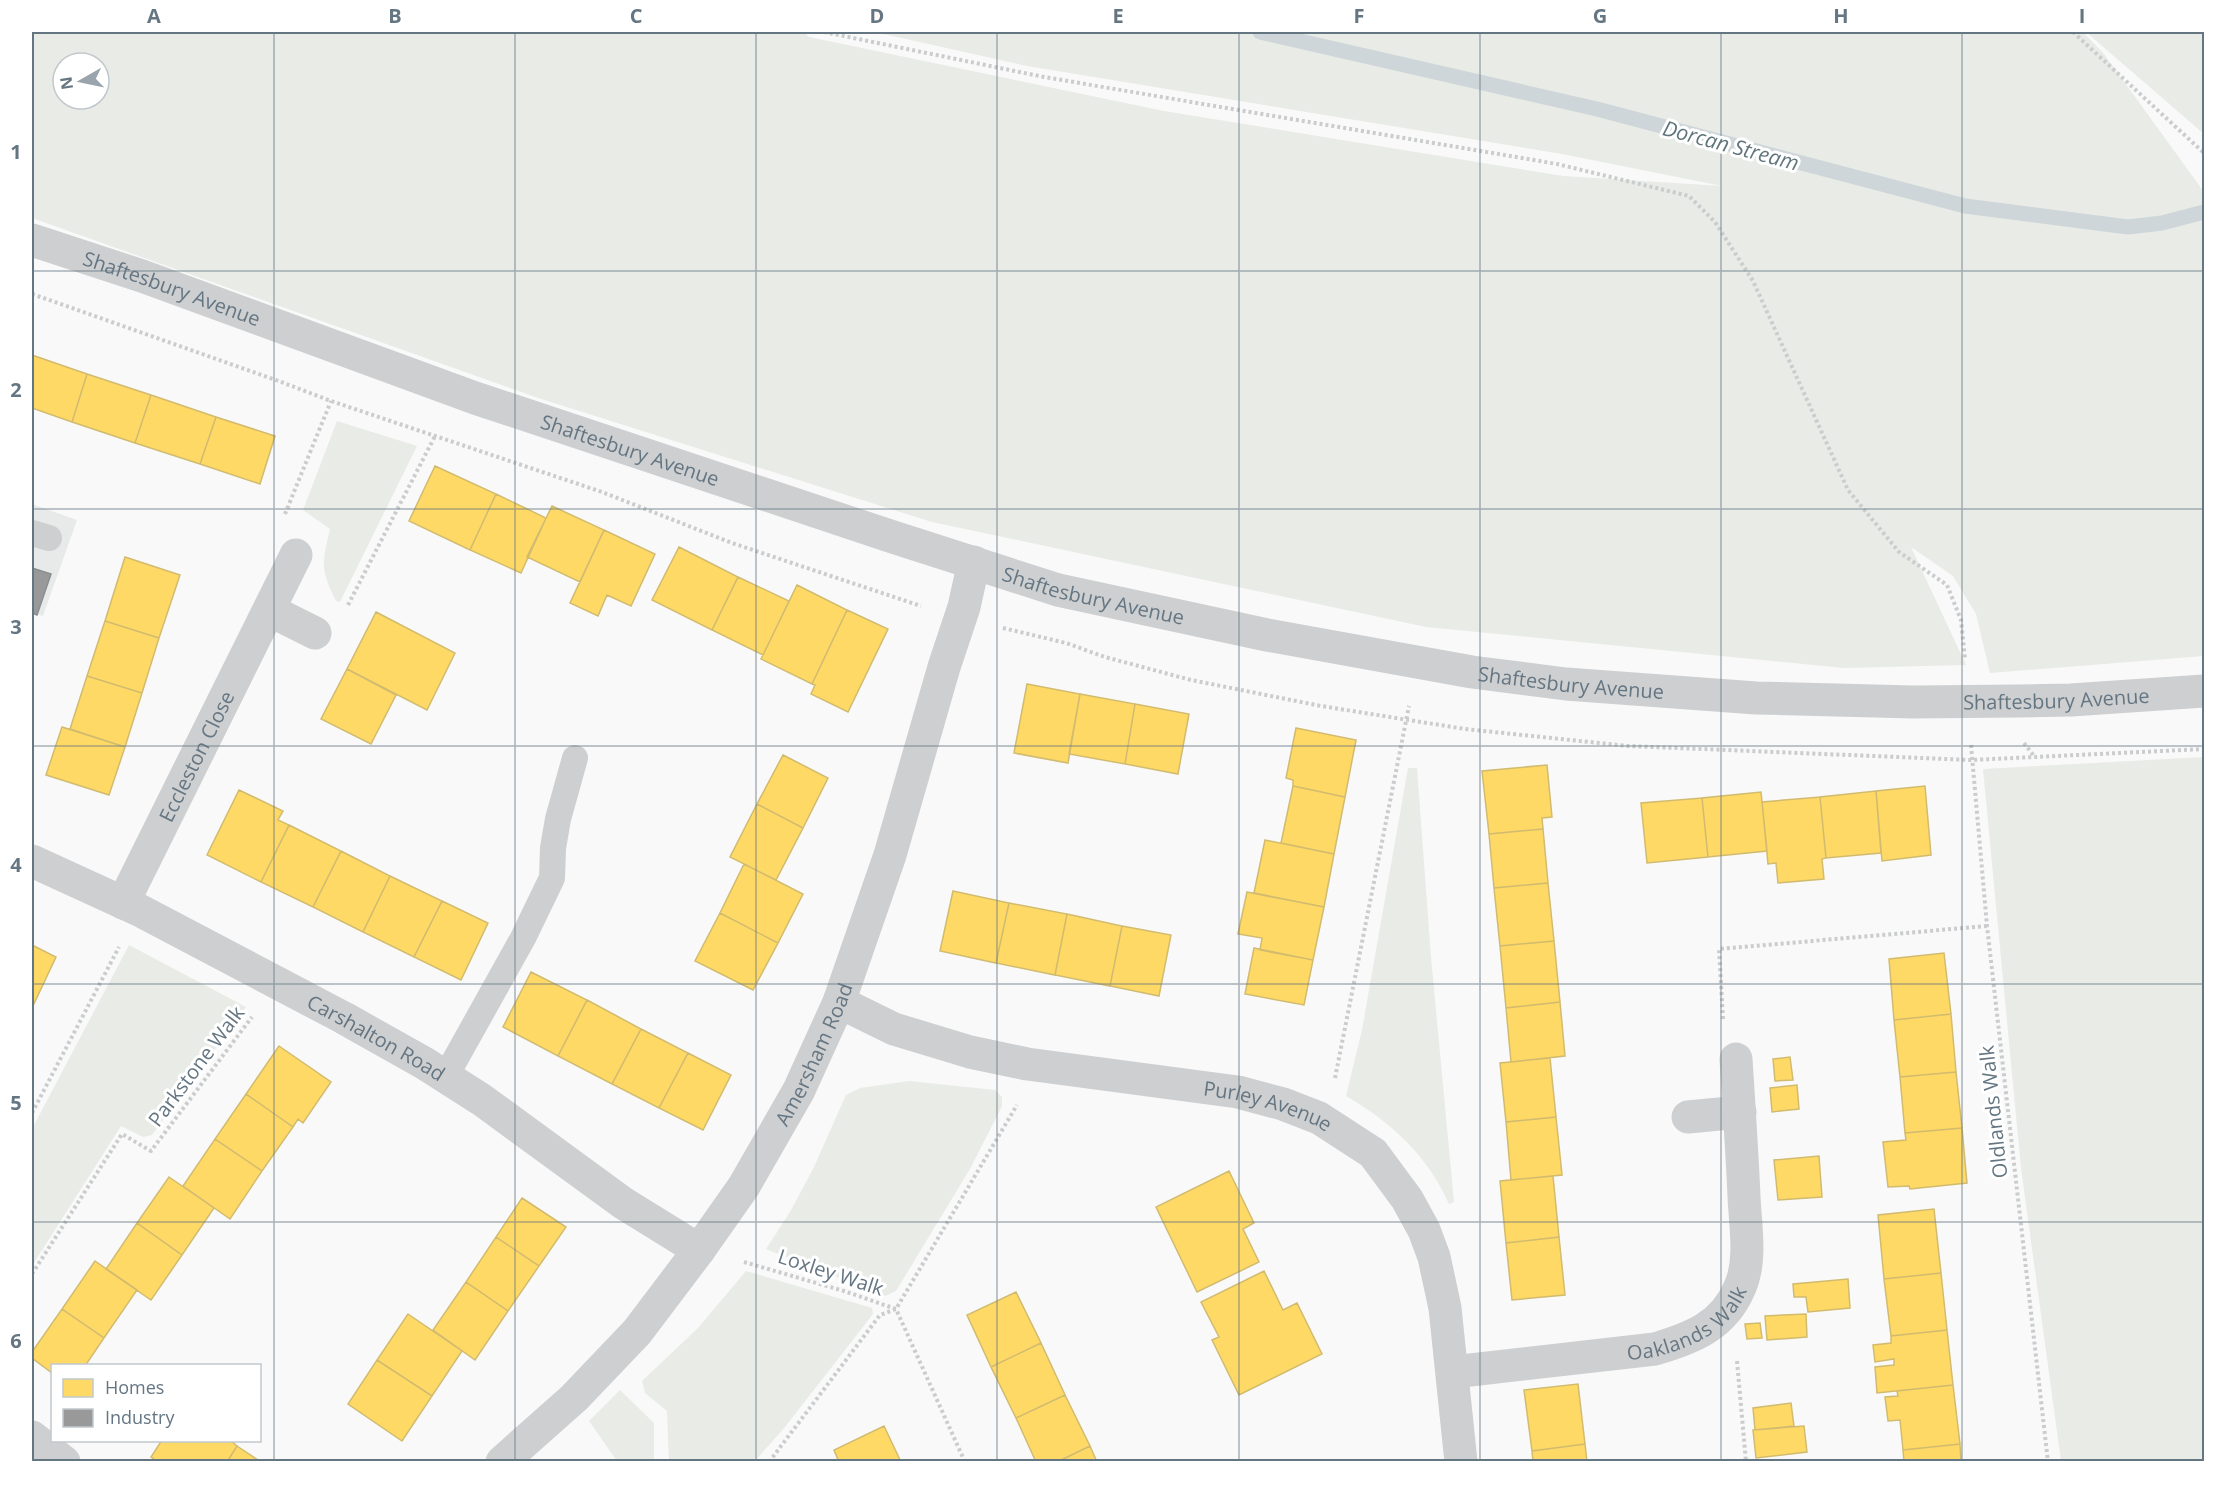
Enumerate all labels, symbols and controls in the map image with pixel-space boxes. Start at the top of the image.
text: A [147,2,161,29]
text: B [388,2,402,29]
text: C [630,2,643,29]
text: D [870,2,884,29]
text: E [1112,2,1124,29]
text: F [1354,2,1364,29]
text: G [1593,2,1607,29]
text: H [1833,2,1849,29]
text: I [2079,2,2085,29]
north arrow [51,51,111,111]
text: N [54,75,78,91]
water label: Dorcan Stream [1660,113,1802,177]
text: 1 [10,138,22,165]
street label: Shaftesbury Avenue [80,244,265,332]
text: 2 [10,376,22,403]
street label: Shaftesbury Avenue [537,407,723,492]
street label: Shaftesbury Avenue [999,560,1187,630]
text: 3 [10,613,22,640]
street label: Shaftesbury Avenue [1477,659,1665,705]
street label: Shaftesbury Avenue [1963,681,2150,715]
street label: Eccleston Close [152,686,240,826]
text: 4 [10,851,22,878]
street label: Amersham Road [768,979,858,1130]
street label: Carshalton Road [303,988,451,1087]
street label: Parkstone Walk [142,1000,251,1132]
street label: Oldlands Walk [1973,1044,2013,1180]
street label: Purley Avenue [1202,1074,1338,1137]
text: 5 [10,1089,22,1116]
street label: Loxley Walk [775,1242,888,1302]
street label: Oaklands Walk [1625,1281,1753,1366]
text: 6 [10,1327,22,1354]
legend [51,1364,261,1442]
text: Homes [105,1375,164,1399]
text: Industry [105,1405,175,1429]

